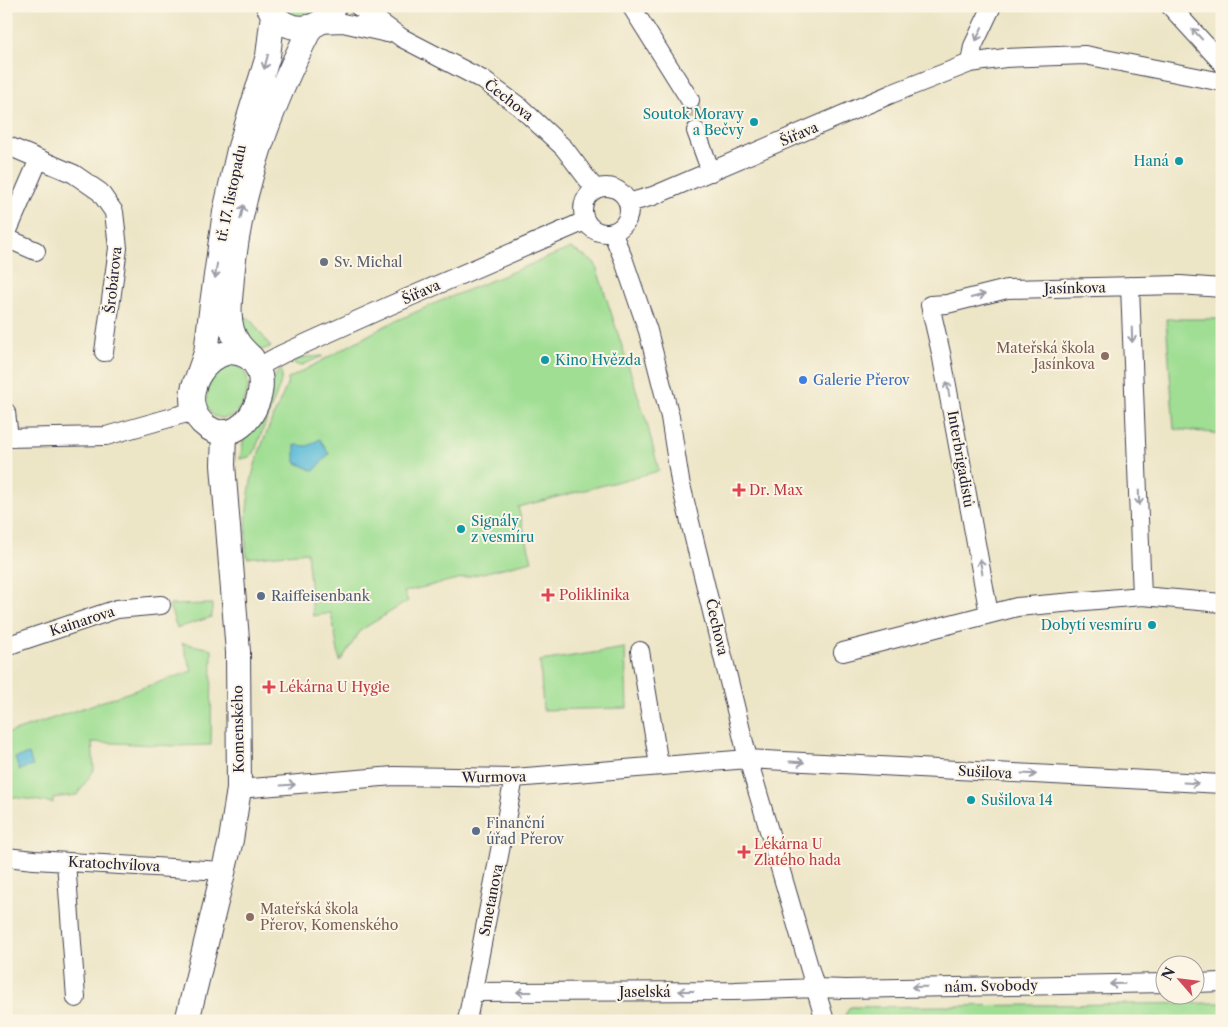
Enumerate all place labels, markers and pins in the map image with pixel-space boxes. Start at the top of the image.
place label: Soutok Moravy a Bečvy [643,105,744,139]
marker: Soutok Moravy a Bečvy [748,116,760,128]
place label: Haná [1134,152,1170,170]
marker: Haná [1173,155,1185,167]
place label: Sv. Michal [334,253,403,271]
marker: Sv. Michal [318,256,330,268]
place label: Mateřská škola Jasínkova [996,339,1096,373]
marker: Mateřská škola Jasínkova [1099,350,1111,362]
place label: Kino Hvězda [555,351,642,369]
marker: Kino Hvězda [539,354,551,366]
place label: Galerie Přerov [813,371,910,389]
marker: Galerie Přerov [797,374,809,386]
place label: Dr. Max [749,481,804,499]
marker: Dr. Max [733,484,745,496]
place label: Signály z vesmíru [471,512,535,546]
marker: Signály z vesmíru [455,523,467,535]
place label: Poliklinika [559,586,630,604]
place label: Raiffeisenbank [271,587,371,605]
marker: Poliklinika [541,588,555,602]
marker: Raiffeisenbank [255,590,267,602]
place label: Dobytí vesmíru [1041,616,1142,634]
marker: Dobytí vesmíru [1146,619,1158,631]
place label: Lékárna U Hygie [279,678,390,696]
marker: Lékárna U Hygie [263,681,275,693]
place label: Sušilova 14 [981,791,1053,809]
marker: Sušilova 14 [965,794,977,806]
place label: Finanční úřad Přerov [486,814,565,848]
marker: Finanční úřad Přerov [470,825,482,837]
place label: Lékárna U Zlatého hada [754,835,842,869]
marker: Lékárna U Zlatého hada [738,846,750,858]
place label: Mateřská škola Přerov, Komenského [260,900,398,934]
marker: Mateřská škola Přerov, Komenského [244,911,256,923]

